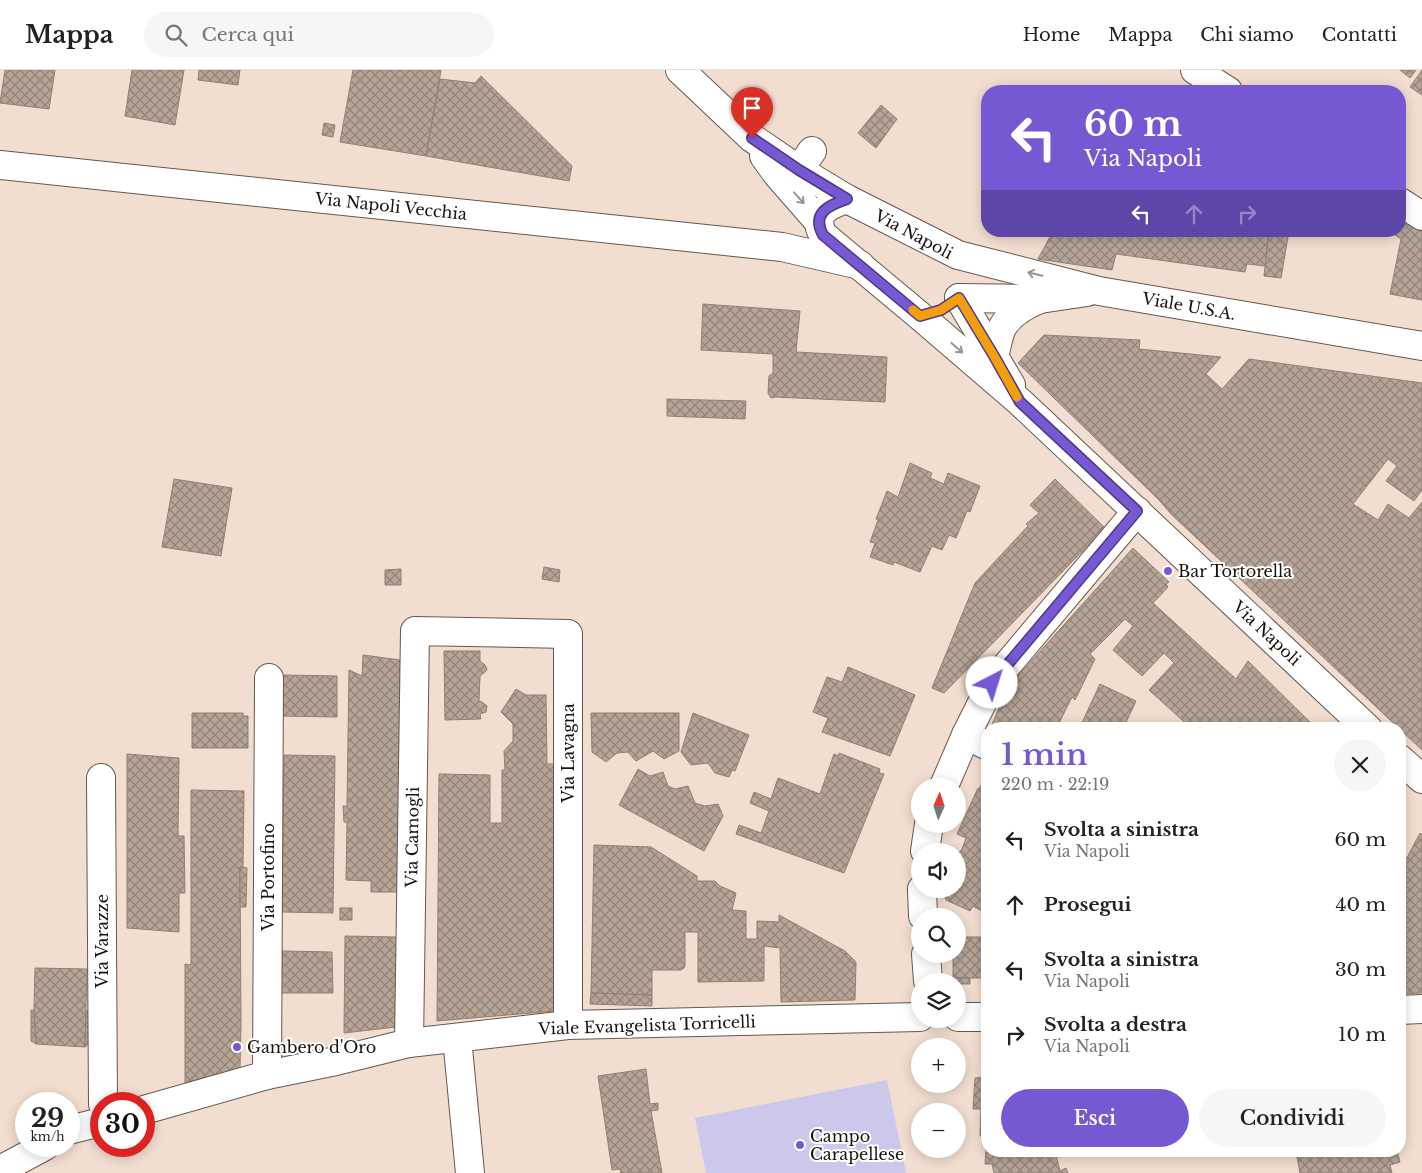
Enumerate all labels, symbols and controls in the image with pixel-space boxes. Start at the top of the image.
search box [144,12,494,57]
text: Mappa [25,20,114,49]
icon: search [162,21,190,49]
text: Cerca qui [202,23,294,46]
text: Home [1023,24,1080,46]
text: Mappa [1108,24,1172,46]
text: Chi siamo [1200,24,1294,46]
text: Contatti [1322,24,1397,46]
pin [731,87,773,138]
icon: arrive [738,94,766,122]
text: 60 m [1084,102,1182,145]
icon: left [1001,105,1066,170]
text: Via Napoli [1084,145,1202,172]
street label: Via Napoli Vecchia [313,188,468,224]
one-way arrow [793,191,804,204]
icon: left [1127,200,1155,228]
icon: ahead [1180,200,1208,228]
icon: right [1233,200,1261,228]
street label: Via Napoli [871,205,957,263]
one-way arrow [1027,269,1043,279]
street label: Viale U.S.A. [1140,288,1237,324]
one-way arrow [950,342,963,353]
place label: Bar Tortorella [1178,561,1292,581]
marker: Bar Tortorella [1162,565,1174,577]
street label: Via Napoli [1228,596,1306,670]
position arrow [965,656,1017,708]
street label: Via Lavagna [558,703,578,804]
text: 1 min [1001,736,1087,773]
button: close [1334,739,1386,791]
text: 220 m · 22:19 [1001,774,1109,794]
north arrow [911,778,966,832]
map controls [911,778,966,1158]
street label: Via Camogli [401,786,423,889]
text: Svolta a sinistra [1044,818,1199,841]
street label: Via Portofino [258,823,278,932]
icon: left [1001,826,1029,854]
text: 60 m [1334,828,1386,851]
text: Via Napoli [1044,841,1130,861]
button: sound [911,843,966,898]
icon: ahead [1001,891,1029,919]
text: Prosegui [1044,893,1131,916]
text: 40 m [1335,893,1386,916]
street label: Via Varazze [92,894,112,989]
button: search [911,908,966,963]
text: Svolta a sinistra [1044,948,1199,971]
icon: left [1001,956,1029,984]
text: 30 m [1335,958,1386,981]
text: Via Napoli [1044,971,1130,991]
button: layers [911,973,966,1028]
street label: Viale Evangelista Torricelli [537,1011,757,1039]
text: Svolta a destra [1044,1013,1187,1036]
icon: right [1001,1021,1029,1049]
text: 10 m [1338,1023,1386,1046]
text: Via Napoli [1044,1036,1130,1056]
place label: Gambero d'Oro [247,1037,376,1057]
button: + [911,1038,966,1093]
marker: Gambero d'Oro [231,1041,243,1053]
button: Esci [1001,1089,1189,1147]
button: Condividi [1199,1089,1386,1147]
speed limit sign: 30 [90,1092,155,1157]
text: 29 [31,1103,64,1134]
button: − [911,1103,966,1158]
place label: Campo Carapellese [810,1126,904,1164]
text: km/h [30,1129,65,1144]
marker: Campo Carapellese [794,1139,806,1151]

